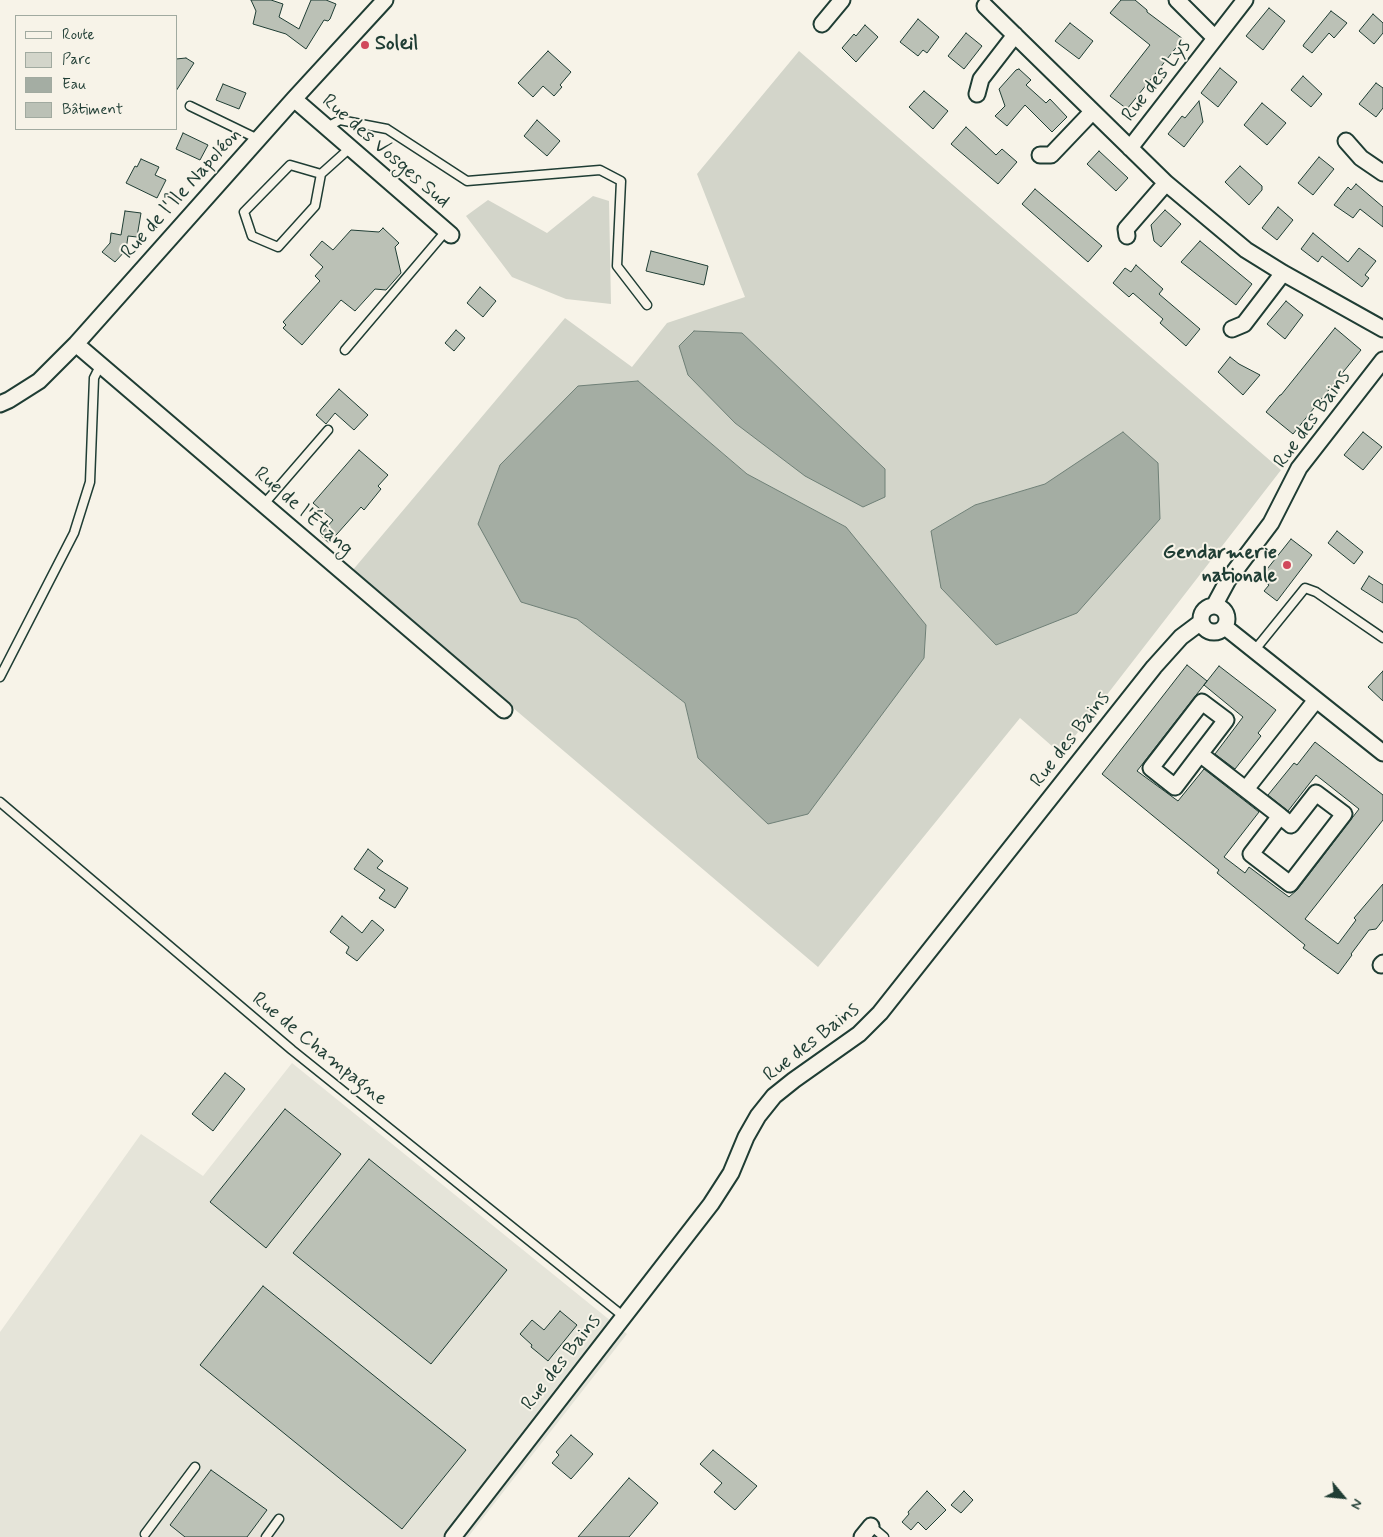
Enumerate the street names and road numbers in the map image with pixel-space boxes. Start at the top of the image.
street label: Rue des Lys [1117,35,1197,127]
street label: Rue des Vosges Sud [316,90,454,214]
street label: Rue de l'Île Napoléon [117,123,247,265]
street label: Rue des Bains [1269,366,1357,474]
street label: Rue de l'Étang [249,462,357,562]
street label: Rue des Bains [1026,687,1116,793]
street label: Rue de Champagne [246,988,392,1112]
street label: Rue des Bains [759,998,865,1088]
street label: Rue des Bains [517,1310,607,1416]

